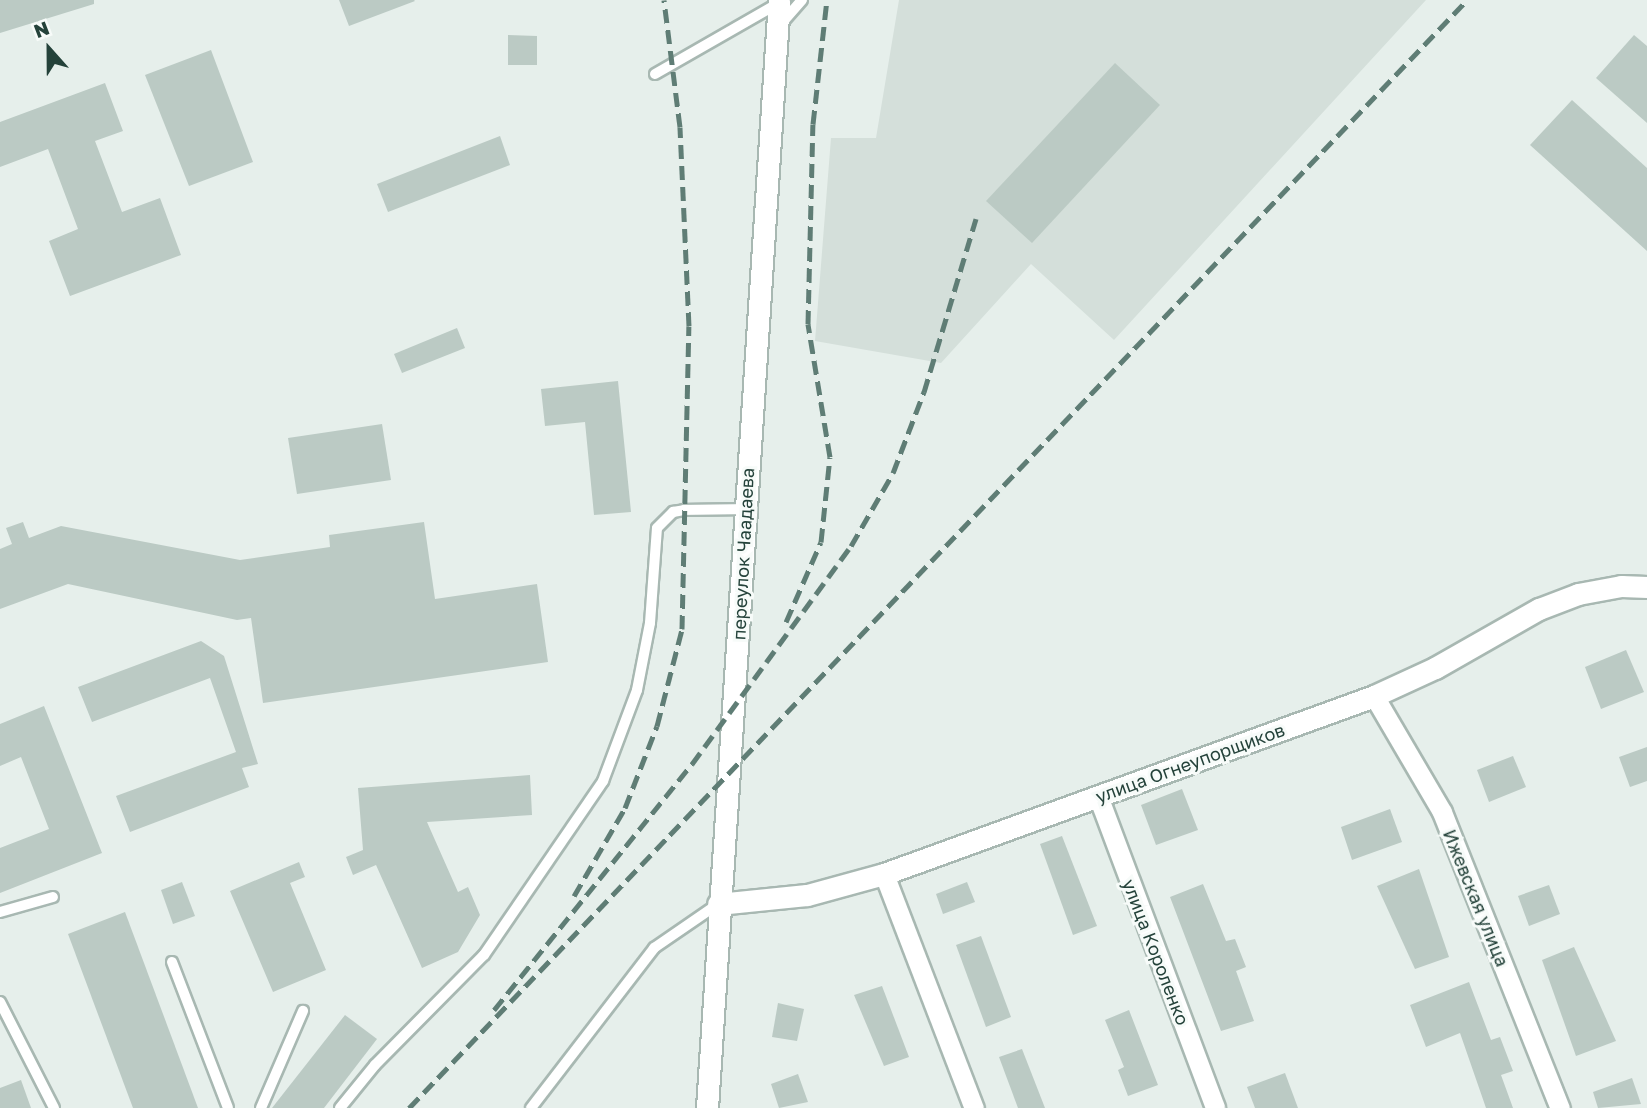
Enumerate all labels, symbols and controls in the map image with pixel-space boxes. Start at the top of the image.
north arrow [14,14,84,84]
text: N [30,16,52,42]
street label: переулок Чаадаева [728,467,758,641]
street label: улица Огнеупорщиков [1092,719,1288,807]
street label: Ижевская улица [1439,826,1513,970]
street label: улица Короленко [1118,876,1194,1028]

